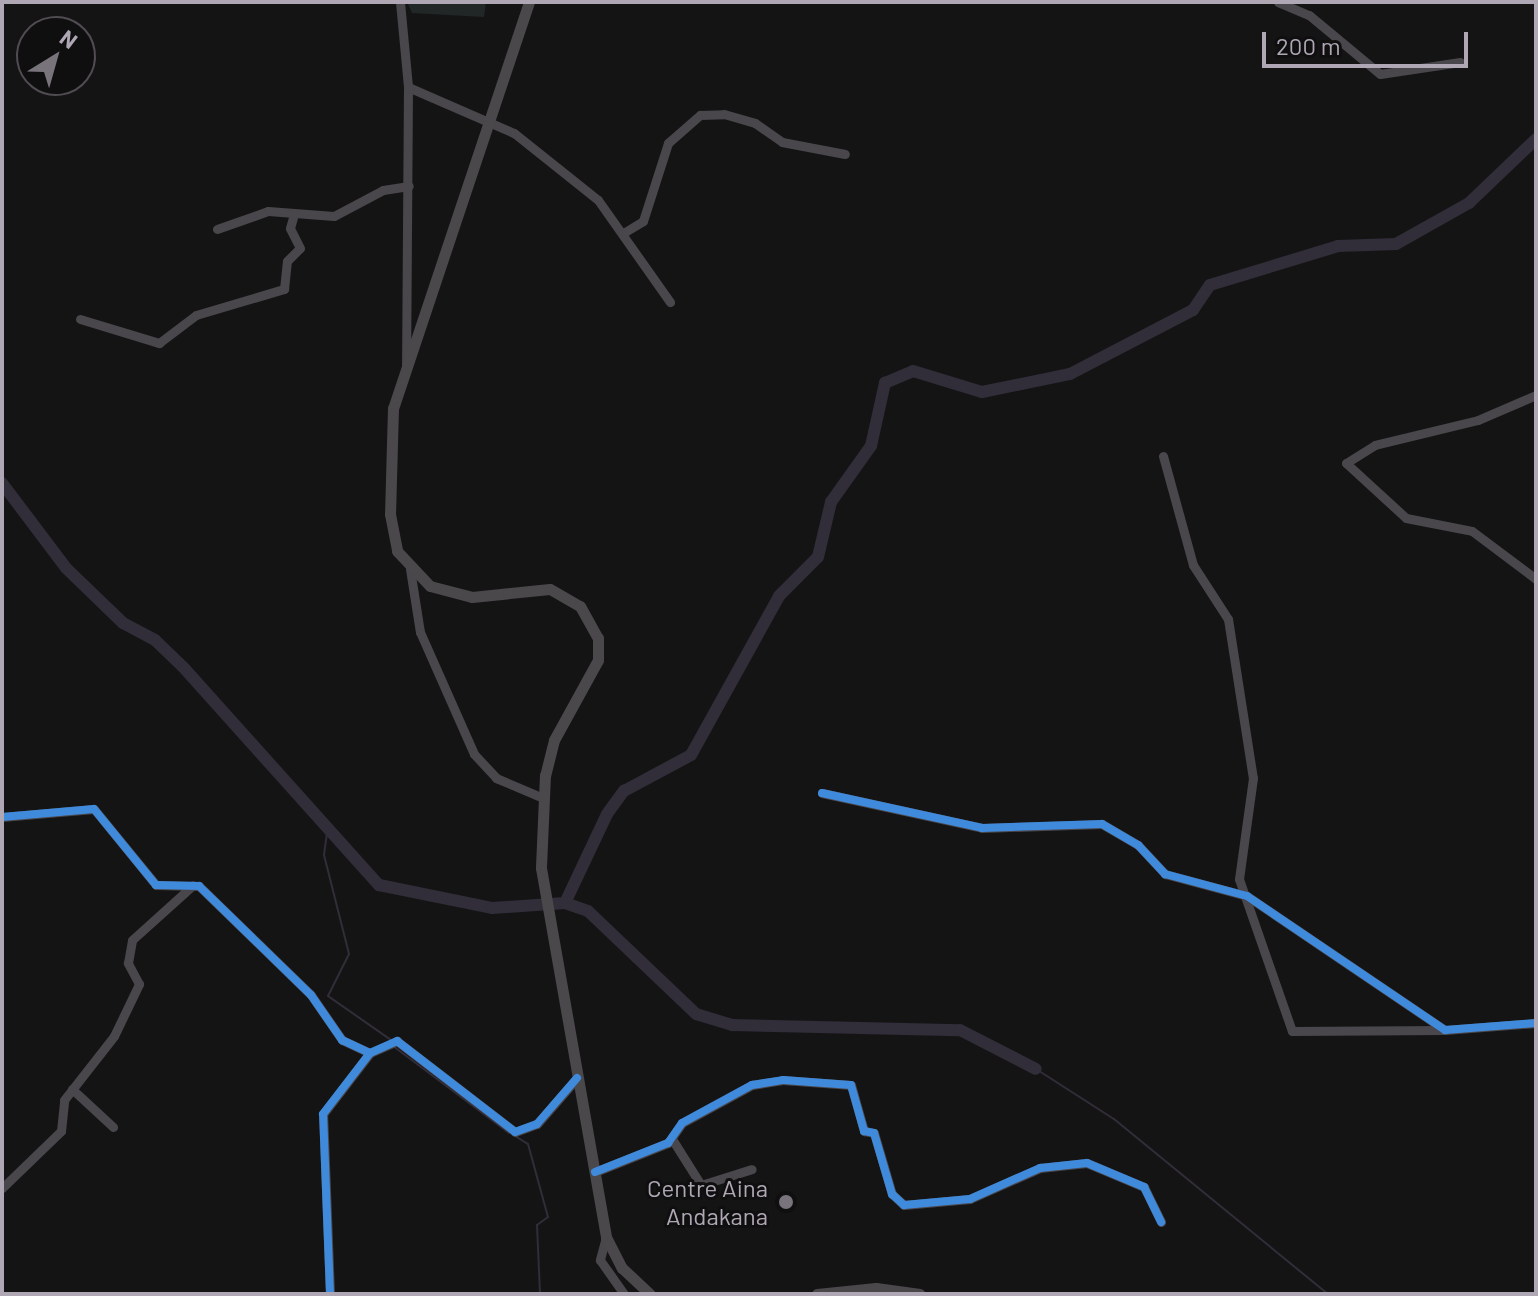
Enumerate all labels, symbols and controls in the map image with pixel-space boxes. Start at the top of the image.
north arrow [16,16,96,96]
scale bar [1266,16,1472,66]
text: N [56,24,83,53]
text: 200 m [1276,31,1341,60]
place label: Centre Aina Andakana [647,1174,768,1230]
marker: Centre Aina Andakana [775,1191,797,1213]

